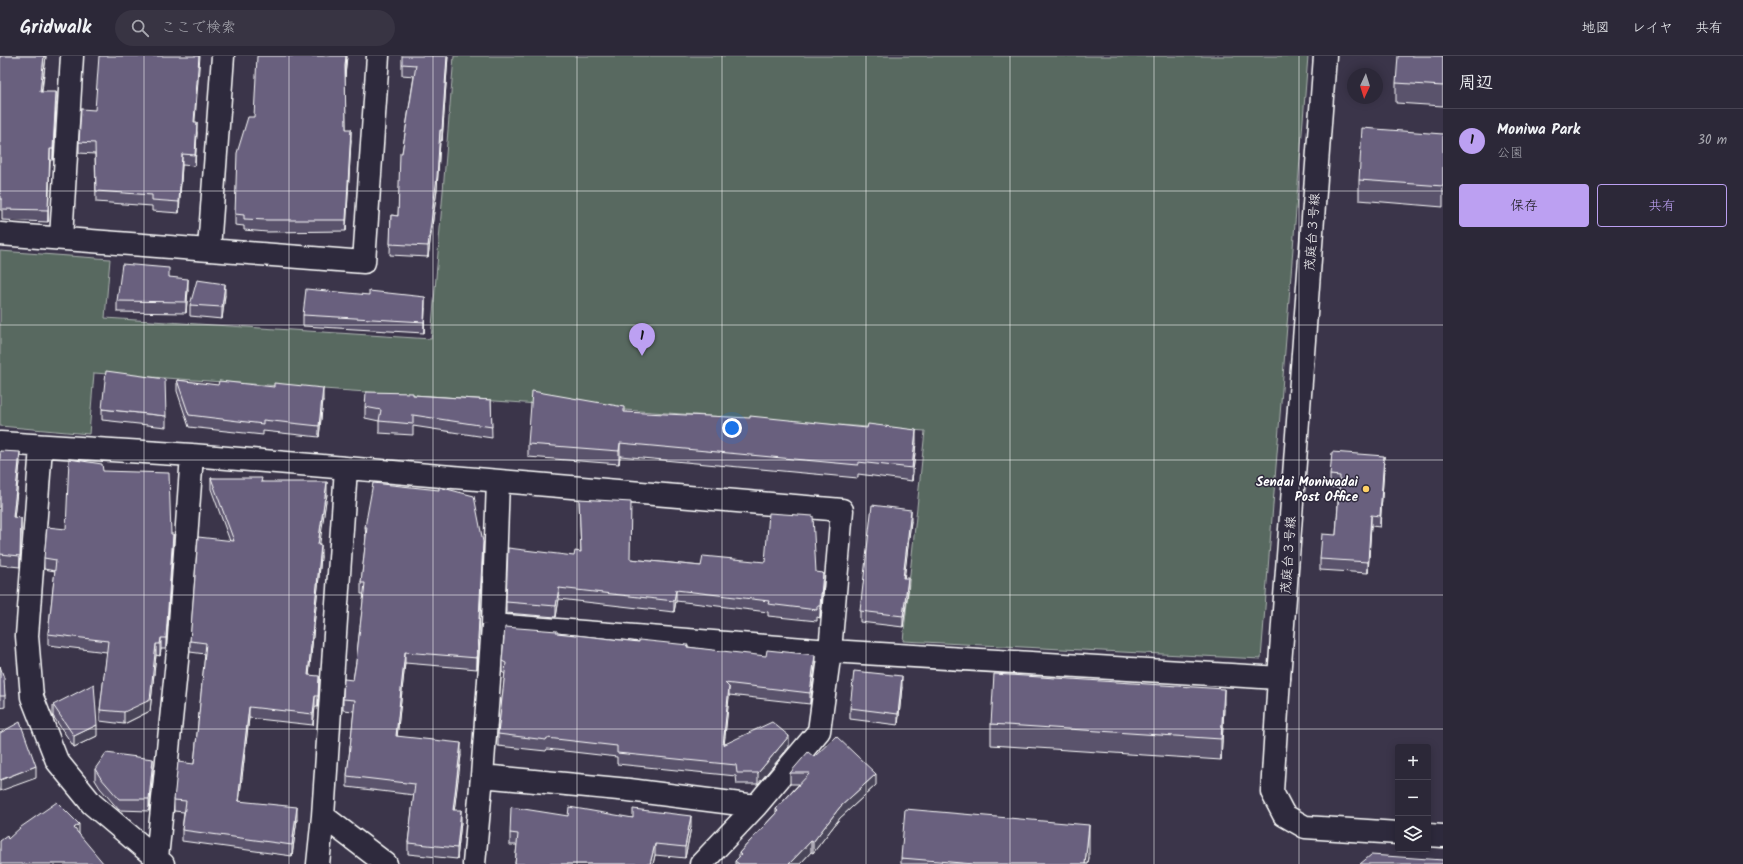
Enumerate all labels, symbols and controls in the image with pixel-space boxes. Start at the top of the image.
search box [115,10,395,46]
text: Gridwalk [20,13,91,43]
text: ここで検索 [161,16,236,40]
icon: search [129,17,151,39]
text: 地図 [1582,17,1610,39]
text: レイヤ [1632,17,1673,39]
text: 共有 [1695,17,1723,39]
north arrow [1347,68,1383,104]
text: 周辺 [1459,70,1493,97]
text: Moniwa Park [1497,118,1580,142]
text: 1 [1470,130,1474,151]
text: 30 m [1698,130,1727,151]
text: 公園 [1497,143,1523,164]
button: 保存 [1459,184,1589,227]
button: 共有 [1597,184,1727,227]
street label: 茂庭台３号線 [1300,191,1326,272]
pin: 1 [629,323,655,356]
your location [722,418,742,438]
place label: Sendai Moniwadai Post Office [1256,472,1359,508]
marker: Sendai Moniwadai Post Office [1361,484,1371,494]
street label: 茂庭台３号線 [1276,514,1302,595]
map controls [1395,744,1431,852]
button: + [1395,744,1431,780]
button: − [1395,780,1431,816]
button: layers [1395,816,1431,852]

